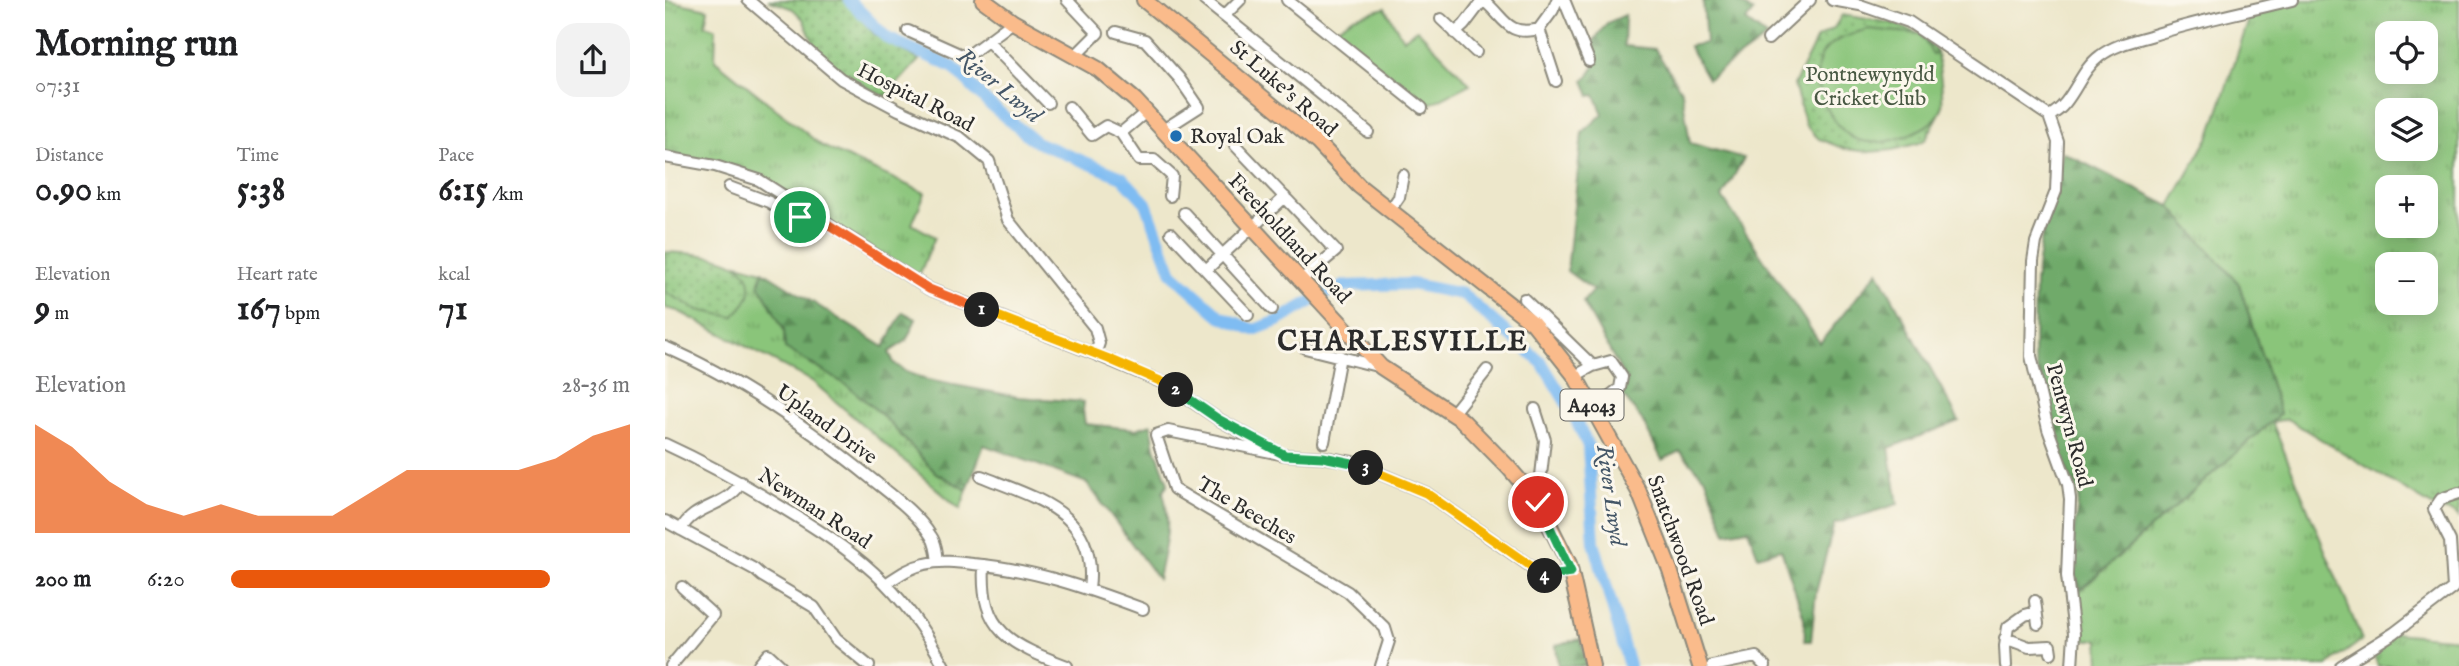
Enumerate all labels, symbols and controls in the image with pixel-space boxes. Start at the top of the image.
text: Morning run [35,21,238,69]
map controls [2375,21,2438,315]
button: locate [2375,21,2438,84]
button: share [556,23,630,97]
street label: St Luke's Road [1224,35,1343,144]
water label: River Lwyd [951,42,1049,132]
street label: Hospital Road [852,57,979,140]
park label: Pontnewynydd Cricket Club [1805,62,1936,113]
text: 07:31 [35,71,80,100]
button: layers [2375,98,2438,161]
place label: Royal Oak [1190,124,1285,151]
marker: Royal Oak [1168,128,1184,144]
text: Distance [35,144,104,168]
text: Time [237,144,279,168]
text: Pace [438,144,474,168]
text: 0.90 [35,168,92,213]
text: 5:38 [237,168,285,213]
text: 6:15 [438,168,488,213]
street label: Freeholdland Road [1222,168,1357,310]
button: + [2375,175,2438,238]
text: km [92,183,121,207]
text: /km [488,183,524,207]
pin [770,187,830,247]
icon: arrive [781,198,819,236]
button: − [2375,252,2438,315]
text: Elevation [35,263,110,287]
text: Heart rate [237,263,318,287]
text: kcal [438,263,470,287]
text: 9 [35,287,50,332]
text: 167 [237,287,281,332]
text: 71 [438,287,468,332]
pin: 1 [965,292,999,328]
text: 1 [978,297,985,321]
text: m [50,302,69,326]
text: bpm [281,302,320,326]
district label: CHARLESVILLE [1277,325,1529,360]
street label: Pentwyn Road [2039,360,2098,491]
text: Elevation [35,371,126,400]
text: 28–36 m [561,371,630,400]
pin: 2 [1159,372,1193,408]
text: 2 [1171,377,1180,401]
street label: Upland Drive [770,379,883,471]
road number: A4043 [1560,390,1623,420]
water label: River Lwyd [1589,443,1632,550]
pin: 3 [1349,450,1383,486]
text: 3 [1362,455,1369,479]
street label: Newman Road [752,463,877,556]
street label: The Beeches [1192,471,1301,551]
pin [1508,472,1568,532]
street label: Snatchwood Road [1640,472,1720,630]
icon: check [1519,483,1557,521]
pin: 4 [1527,558,1563,594]
text: 4 [1540,563,1549,587]
text: 200 m [35,565,91,594]
text: 6:20 [147,565,185,594]

